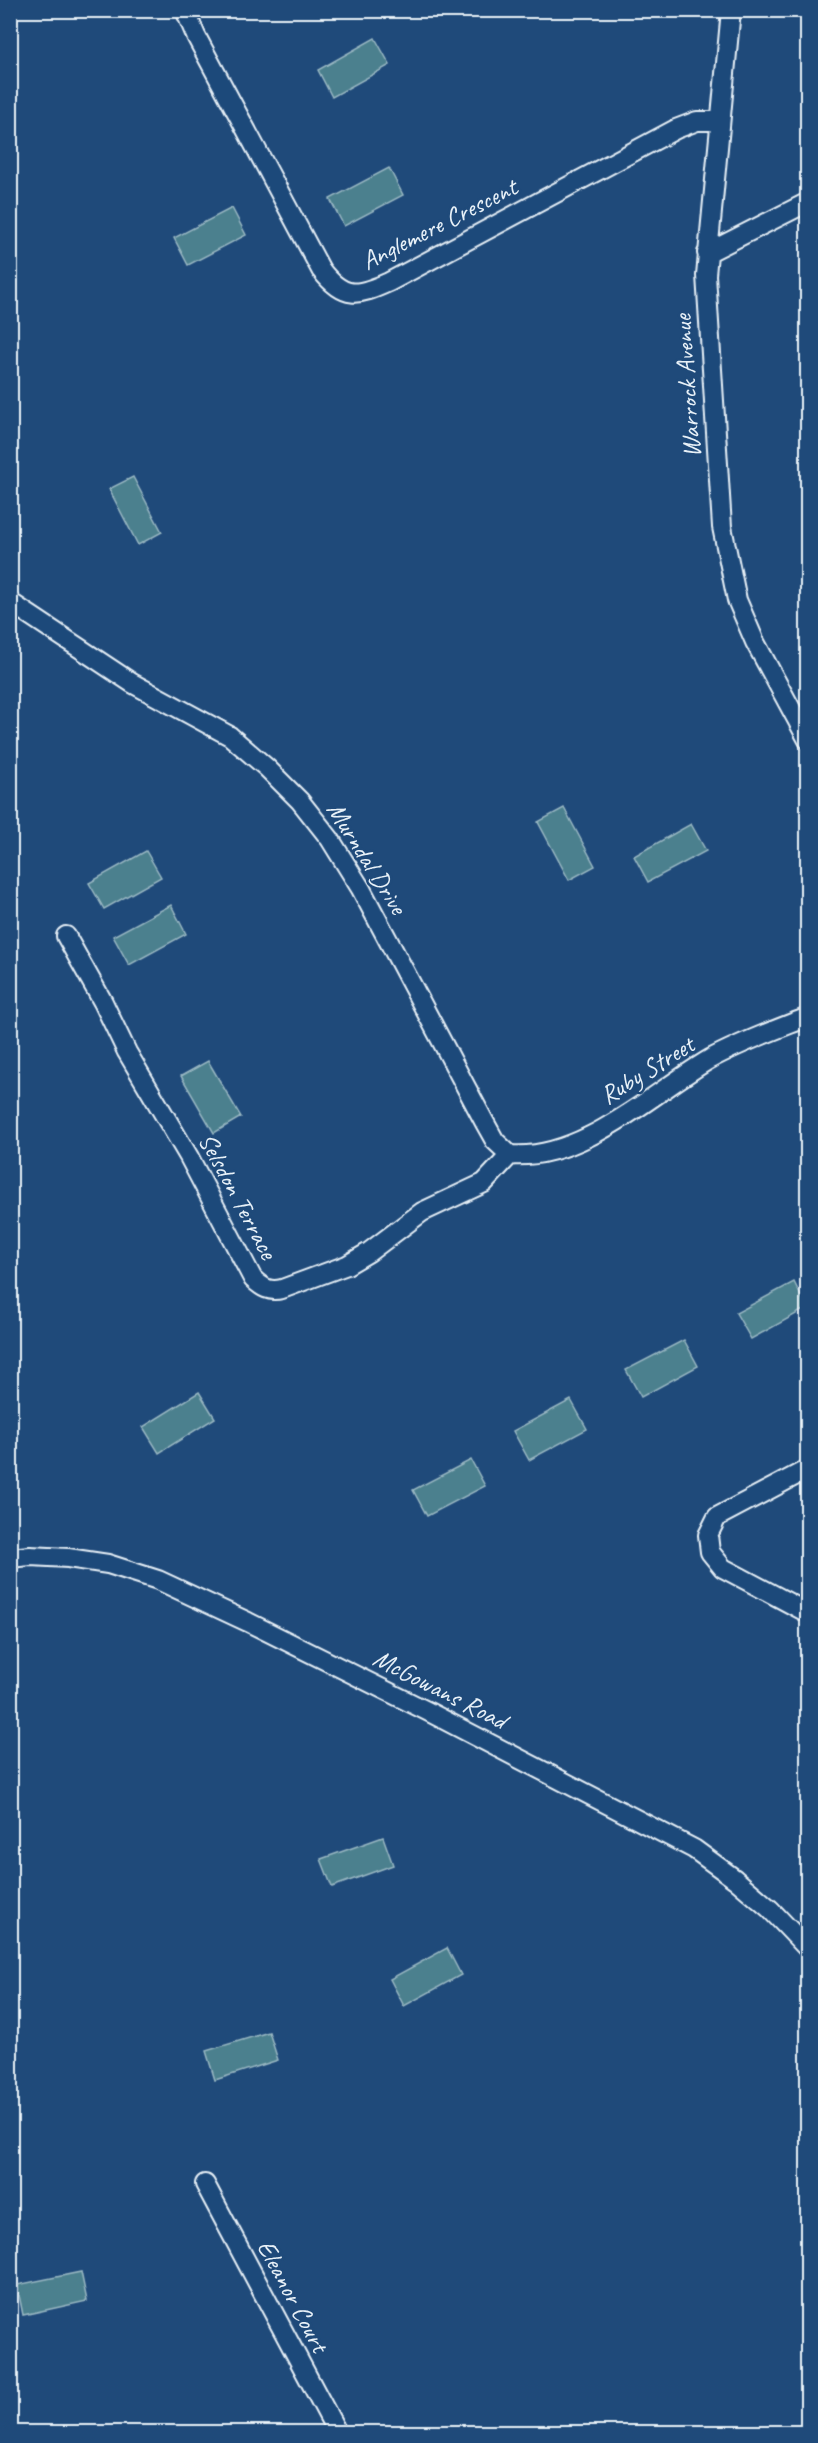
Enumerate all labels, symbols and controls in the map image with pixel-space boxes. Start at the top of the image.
street label: Anglemere Crescent [356,170,525,277]
street label: Warrock Avenue [665,312,708,459]
street label: Murndal Drive [319,795,416,923]
street label: Ruby Street [594,1027,702,1112]
street label: Selsdon Terrace [191,1127,286,1266]
street label: McGowans Road [368,1641,516,1738]
street label: Eleanor Court [250,2234,337,2360]

